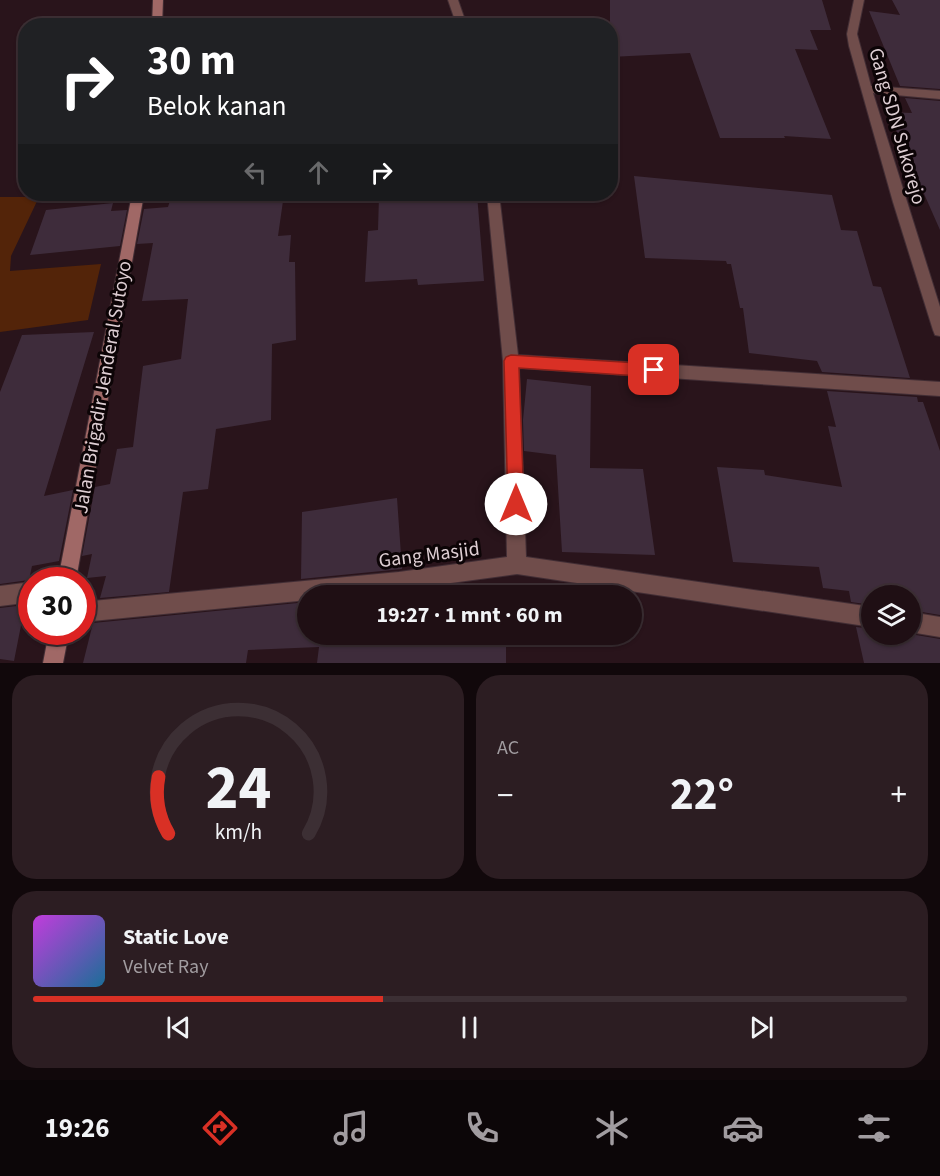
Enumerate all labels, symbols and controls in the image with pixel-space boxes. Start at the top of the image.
text: 30 m [147,31,236,91]
icon: right [48,42,126,120]
street label: Gang SDN Sukorejo [861,45,933,208]
text: Belok kanan [147,87,286,126]
icon: left [239,156,272,189]
icon: ahead [302,156,335,189]
icon: right [365,156,398,189]
street label: Jalan Brigadir Jenderal Sutoyo [67,259,139,516]
pin [628,344,679,395]
icon: arrive [637,353,670,386]
position arrow [484,472,548,536]
street label: Gang Masjid [377,535,481,575]
speed limit sign: 30 [18,567,96,645]
map controls [861,585,921,645]
button: layers [861,585,921,645]
text: 19:27 · 1 mnt · 60 m [376,599,563,631]
text: AC [497,734,519,762]
text: 24 [205,744,271,833]
text: 22° [670,763,734,827]
text: − [497,772,513,819]
text: + [891,772,907,819]
text: km/h [214,817,262,848]
text: Static Love [123,921,229,953]
text: Velvet Ray [123,953,209,981]
icon: previous [162,1011,195,1044]
icon: pause [453,1011,486,1044]
icon: next [745,1011,778,1044]
icon: directions [199,1107,241,1149]
icon: music [330,1107,372,1149]
icon: phone [461,1107,503,1149]
icon: climate [591,1107,633,1149]
icon: car [722,1107,764,1149]
icon: filters [853,1107,895,1149]
text: 19:26 [44,1109,110,1148]

